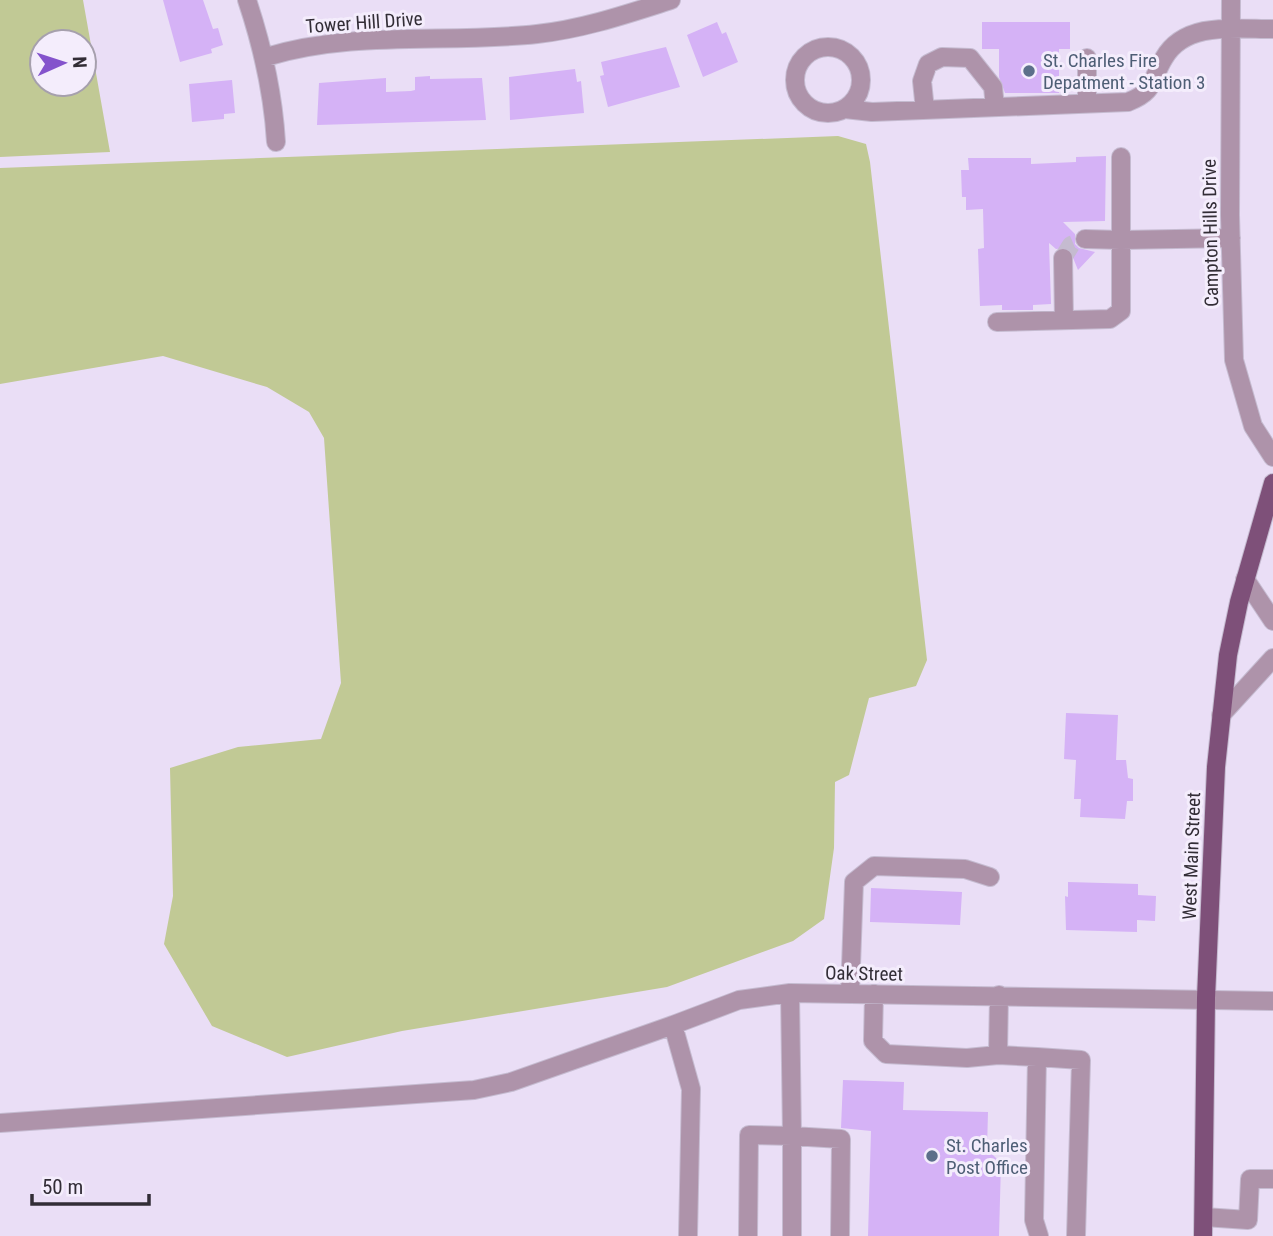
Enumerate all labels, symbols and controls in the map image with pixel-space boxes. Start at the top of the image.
street label: Tower Hill Drive [305,7,423,38]
north arrow [28,28,98,98]
place label: St. Charles Fire Depatment - Station 3 [1043,49,1205,94]
text: N [68,56,91,69]
marker: St. Charles Fire Depatment - Station 3 [1021,63,1037,79]
street label: Campton Hills Drive [1198,159,1223,307]
street label: West Main Street [1178,792,1205,920]
street label: Oak Street [825,961,903,986]
place label: St. Charles Post Office [946,1134,1028,1179]
marker: St. Charles Post Office [924,1148,940,1164]
scale bar [32,1162,149,1206]
text: 50 m [42,1175,83,1199]

